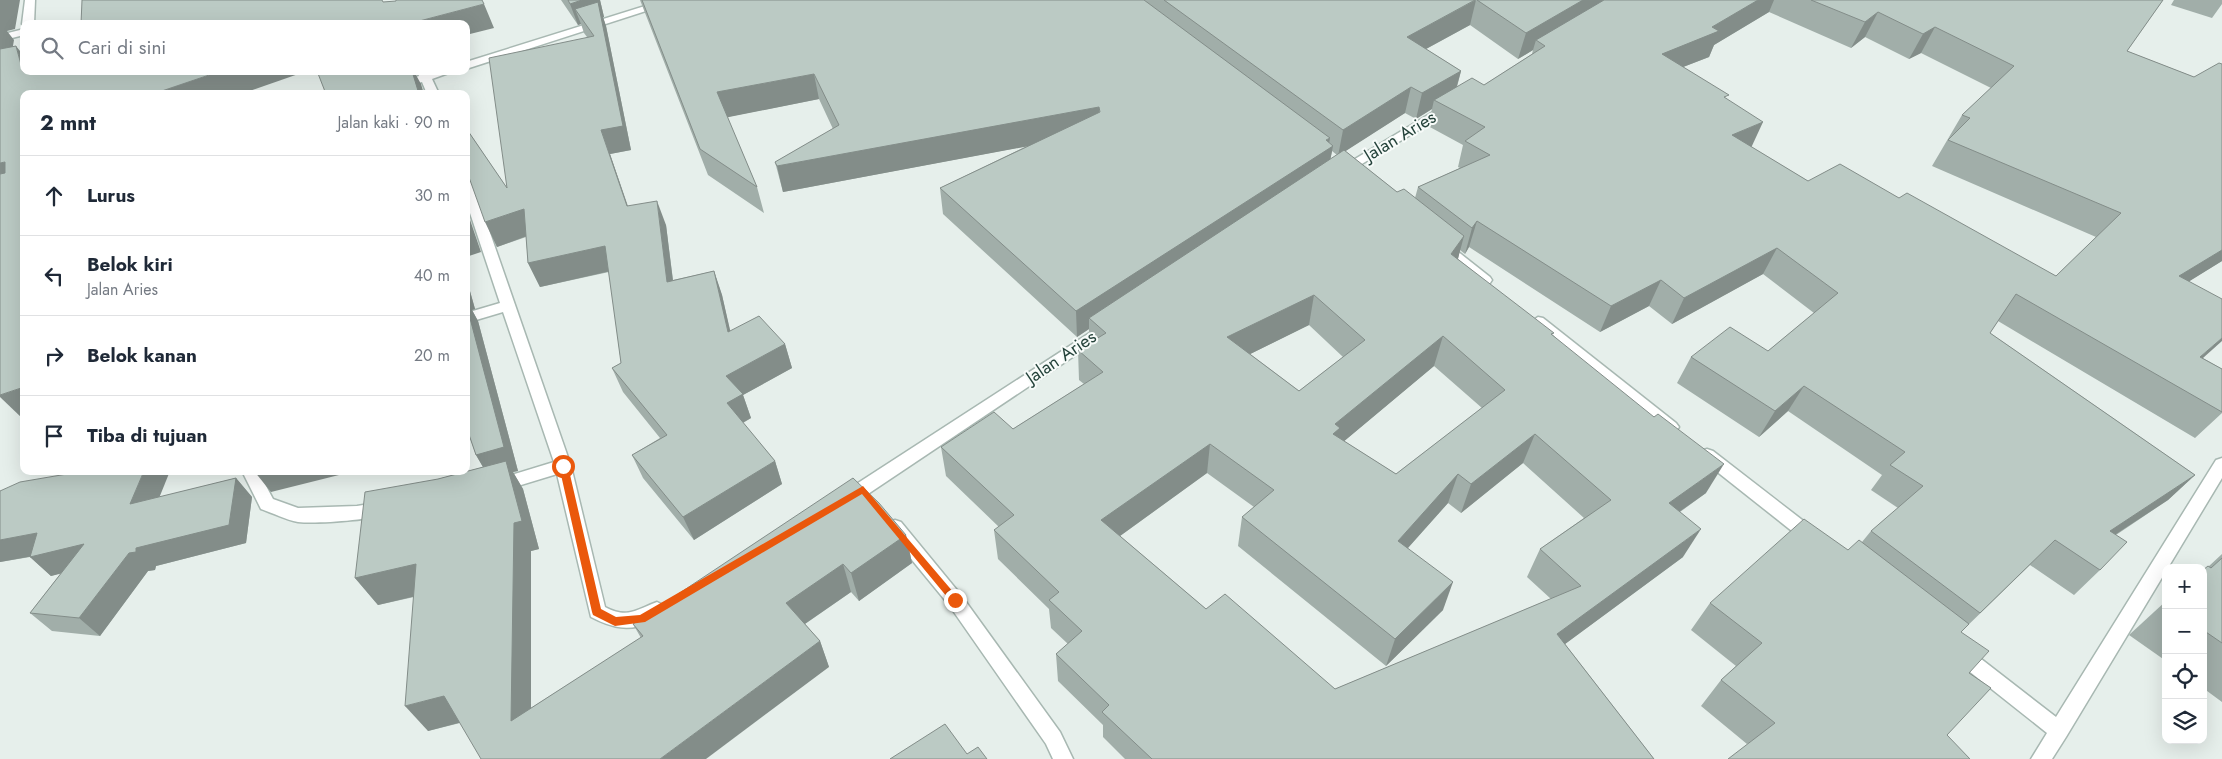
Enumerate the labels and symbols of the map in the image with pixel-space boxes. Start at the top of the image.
street label: Jalan Aries [1357,104,1441,169]
street label: Jalan Aries [1019,324,1101,391]
route start [552,455,575,478]
route end [944,589,967,612]

